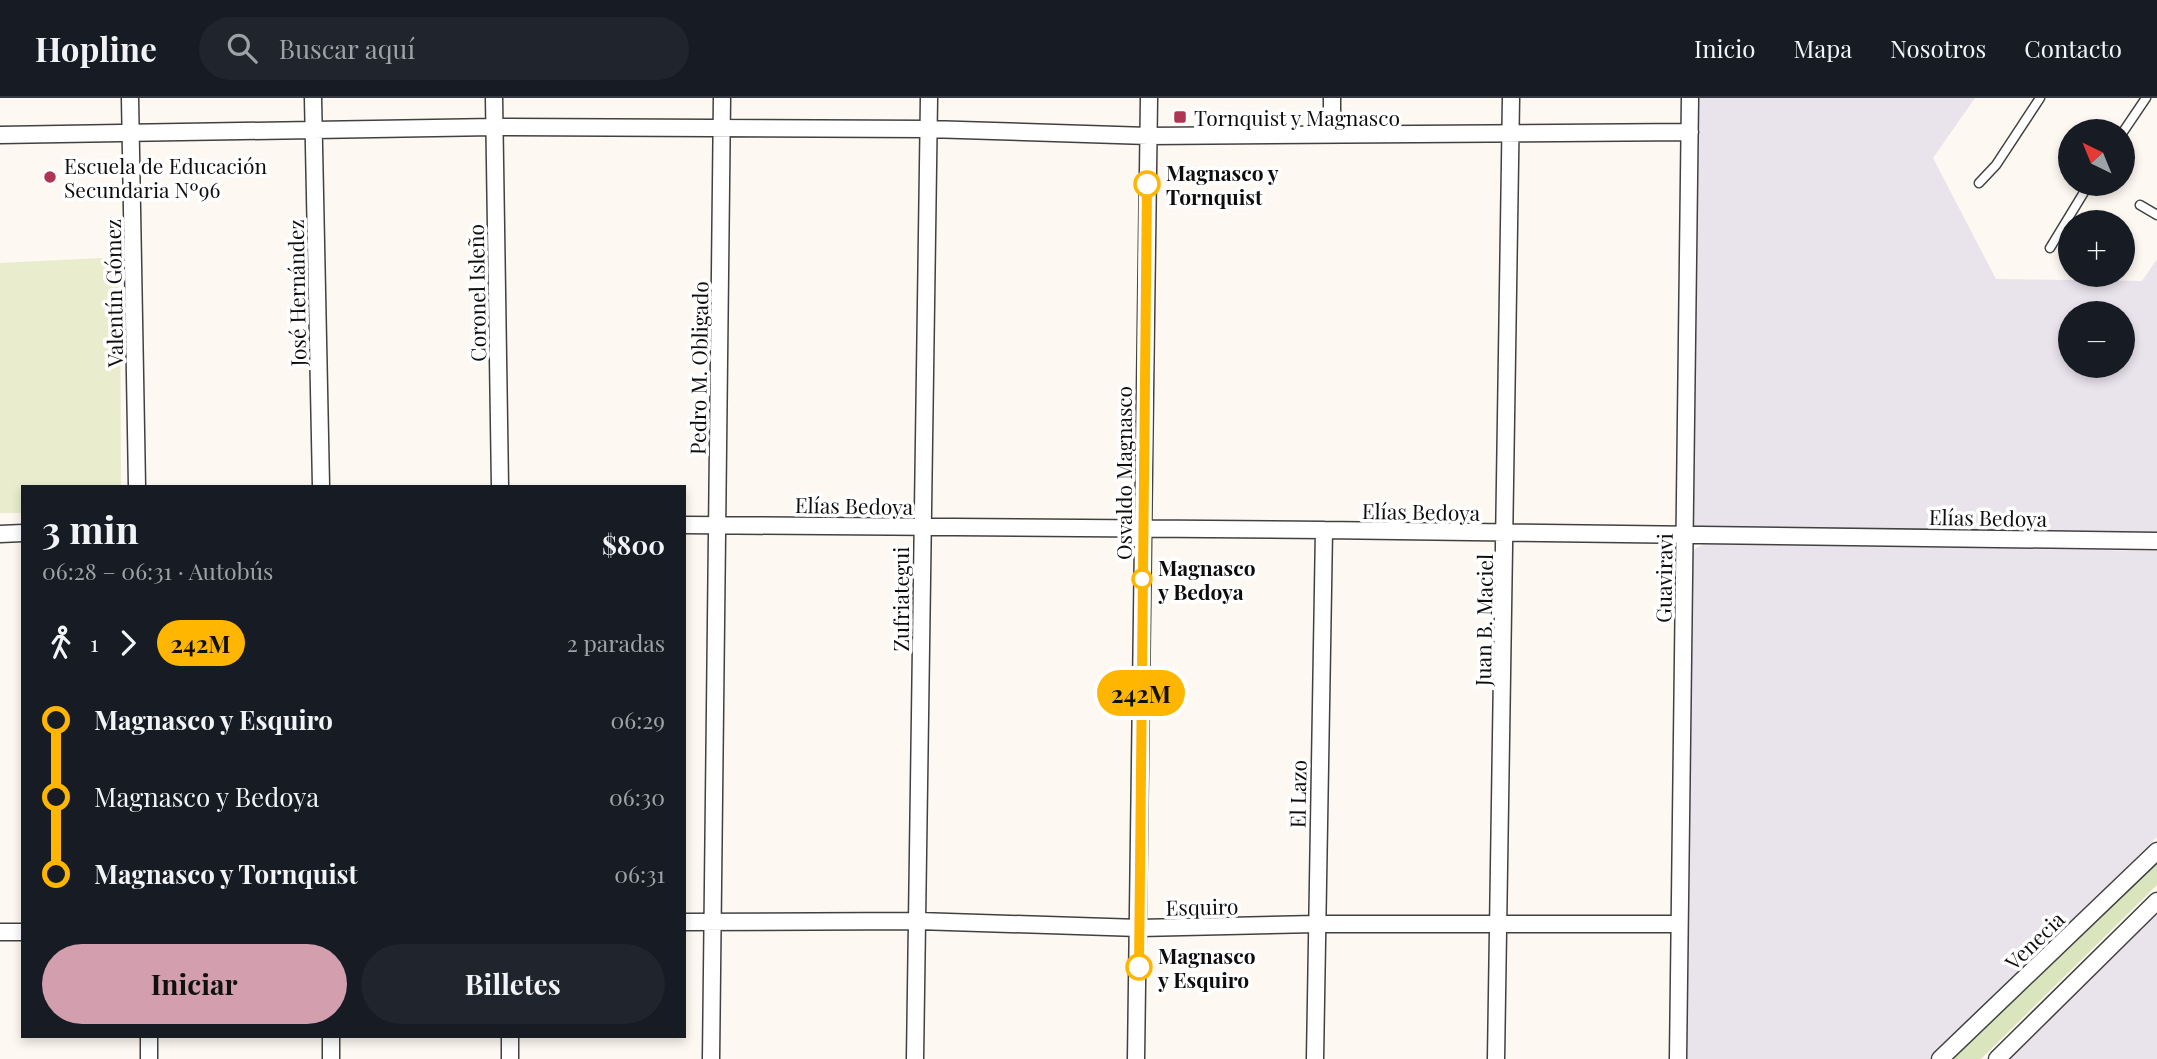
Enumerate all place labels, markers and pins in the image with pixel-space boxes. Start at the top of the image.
place label: Tornquist y Magnasco [1194,103,1400,131]
marker: Tornquist y Magnasco [1172,109,1188,125]
place label: Escuela de Educación Secundaria Nº96 [64,151,267,203]
place label: Magnasco y Tornquist [1166,158,1279,210]
marker: Escuela de Educación Secundaria Nº96 [42,169,58,185]
marker: Magnasco y Tornquist [1134,171,1160,197]
place label: Magnasco y Bedoya [1157,553,1256,605]
marker: Magnasco y Bedoya [1132,569,1152,589]
place label: Magnasco y Esquiro [1157,941,1256,993]
marker: Magnasco y Esquiro [1126,954,1152,980]

